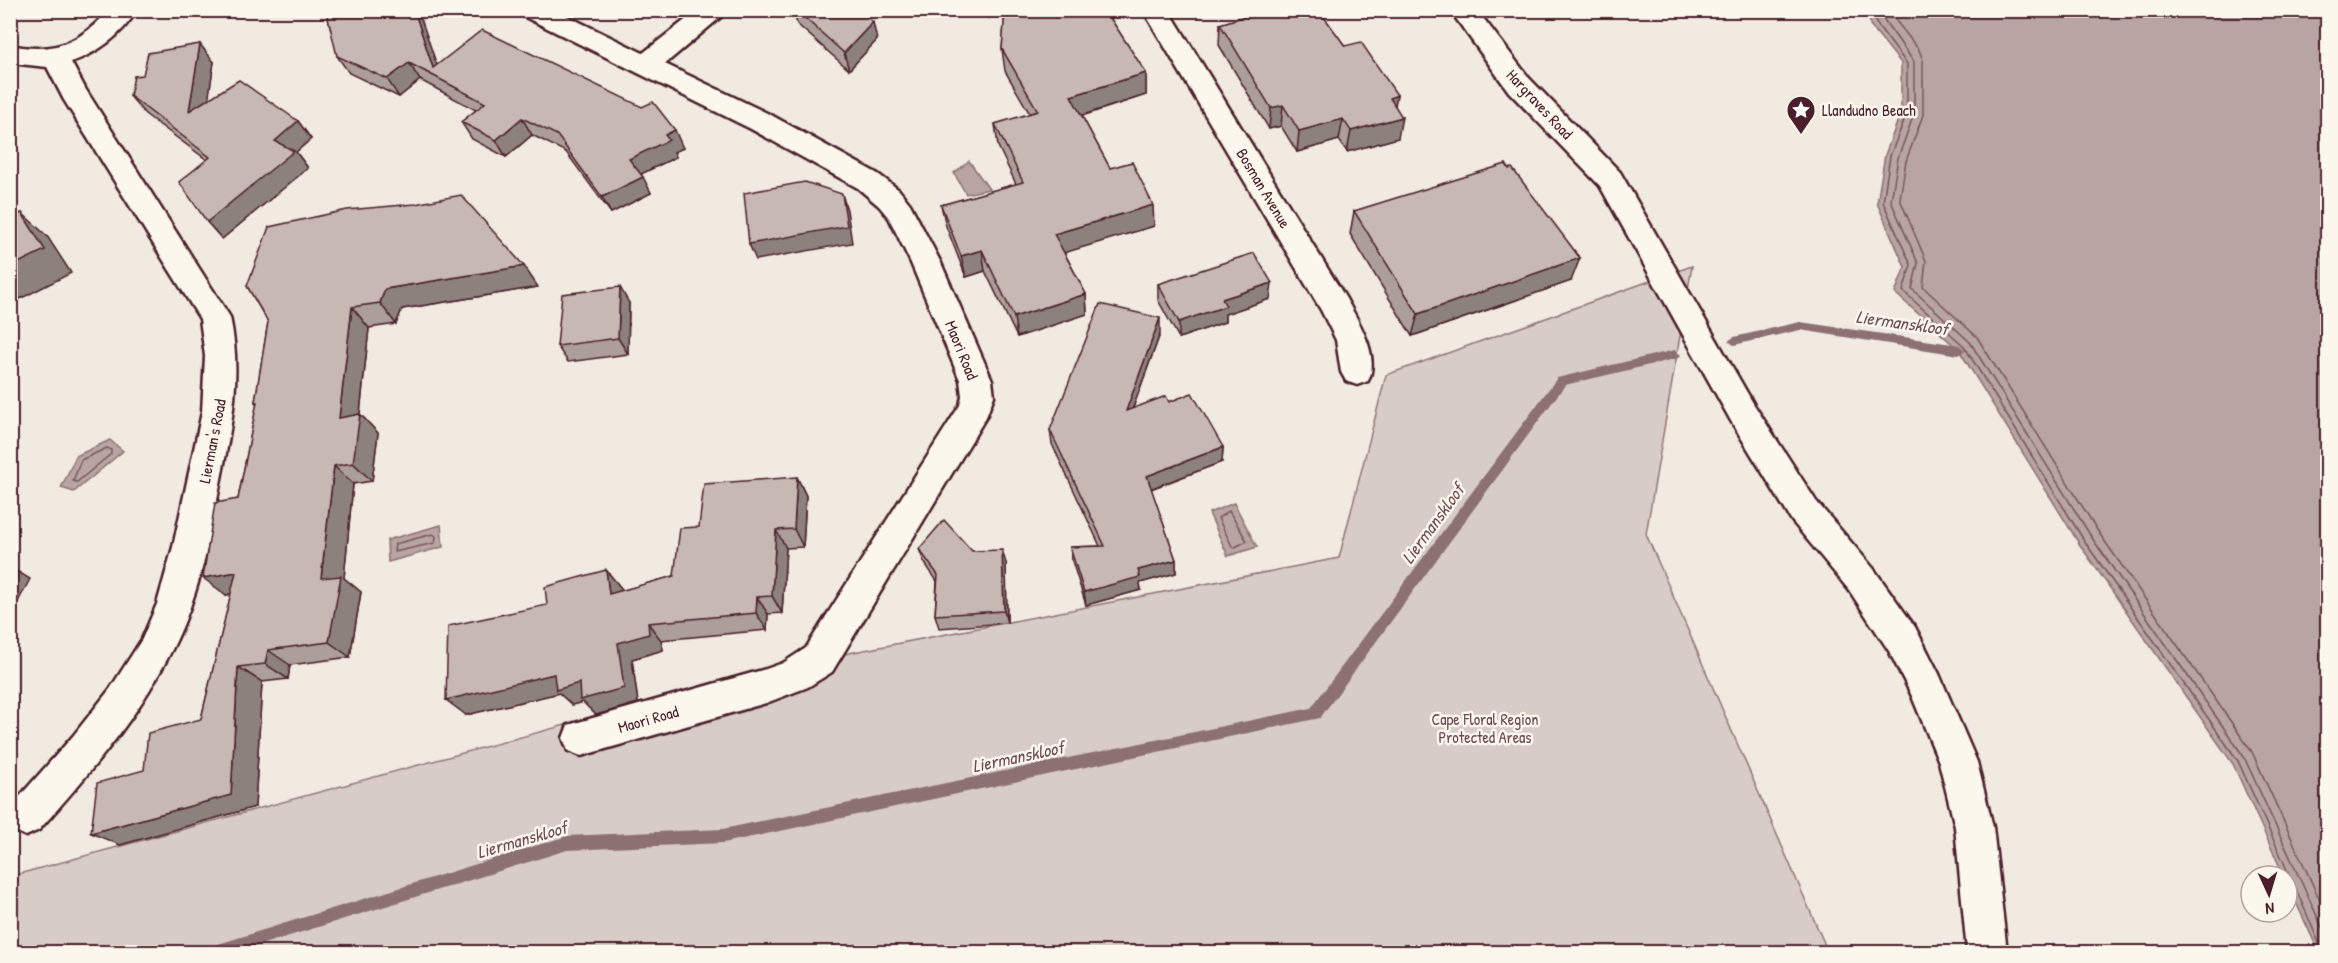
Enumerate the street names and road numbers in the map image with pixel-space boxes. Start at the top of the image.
street label: Hargraves Road [1502,64,1578,144]
street label: Bosman Avenue [1232,144,1297,232]
street label: Maori Road [940,317,984,383]
street label: Lierman's Road [193,397,231,485]
street label: Maori Road [615,700,681,738]

